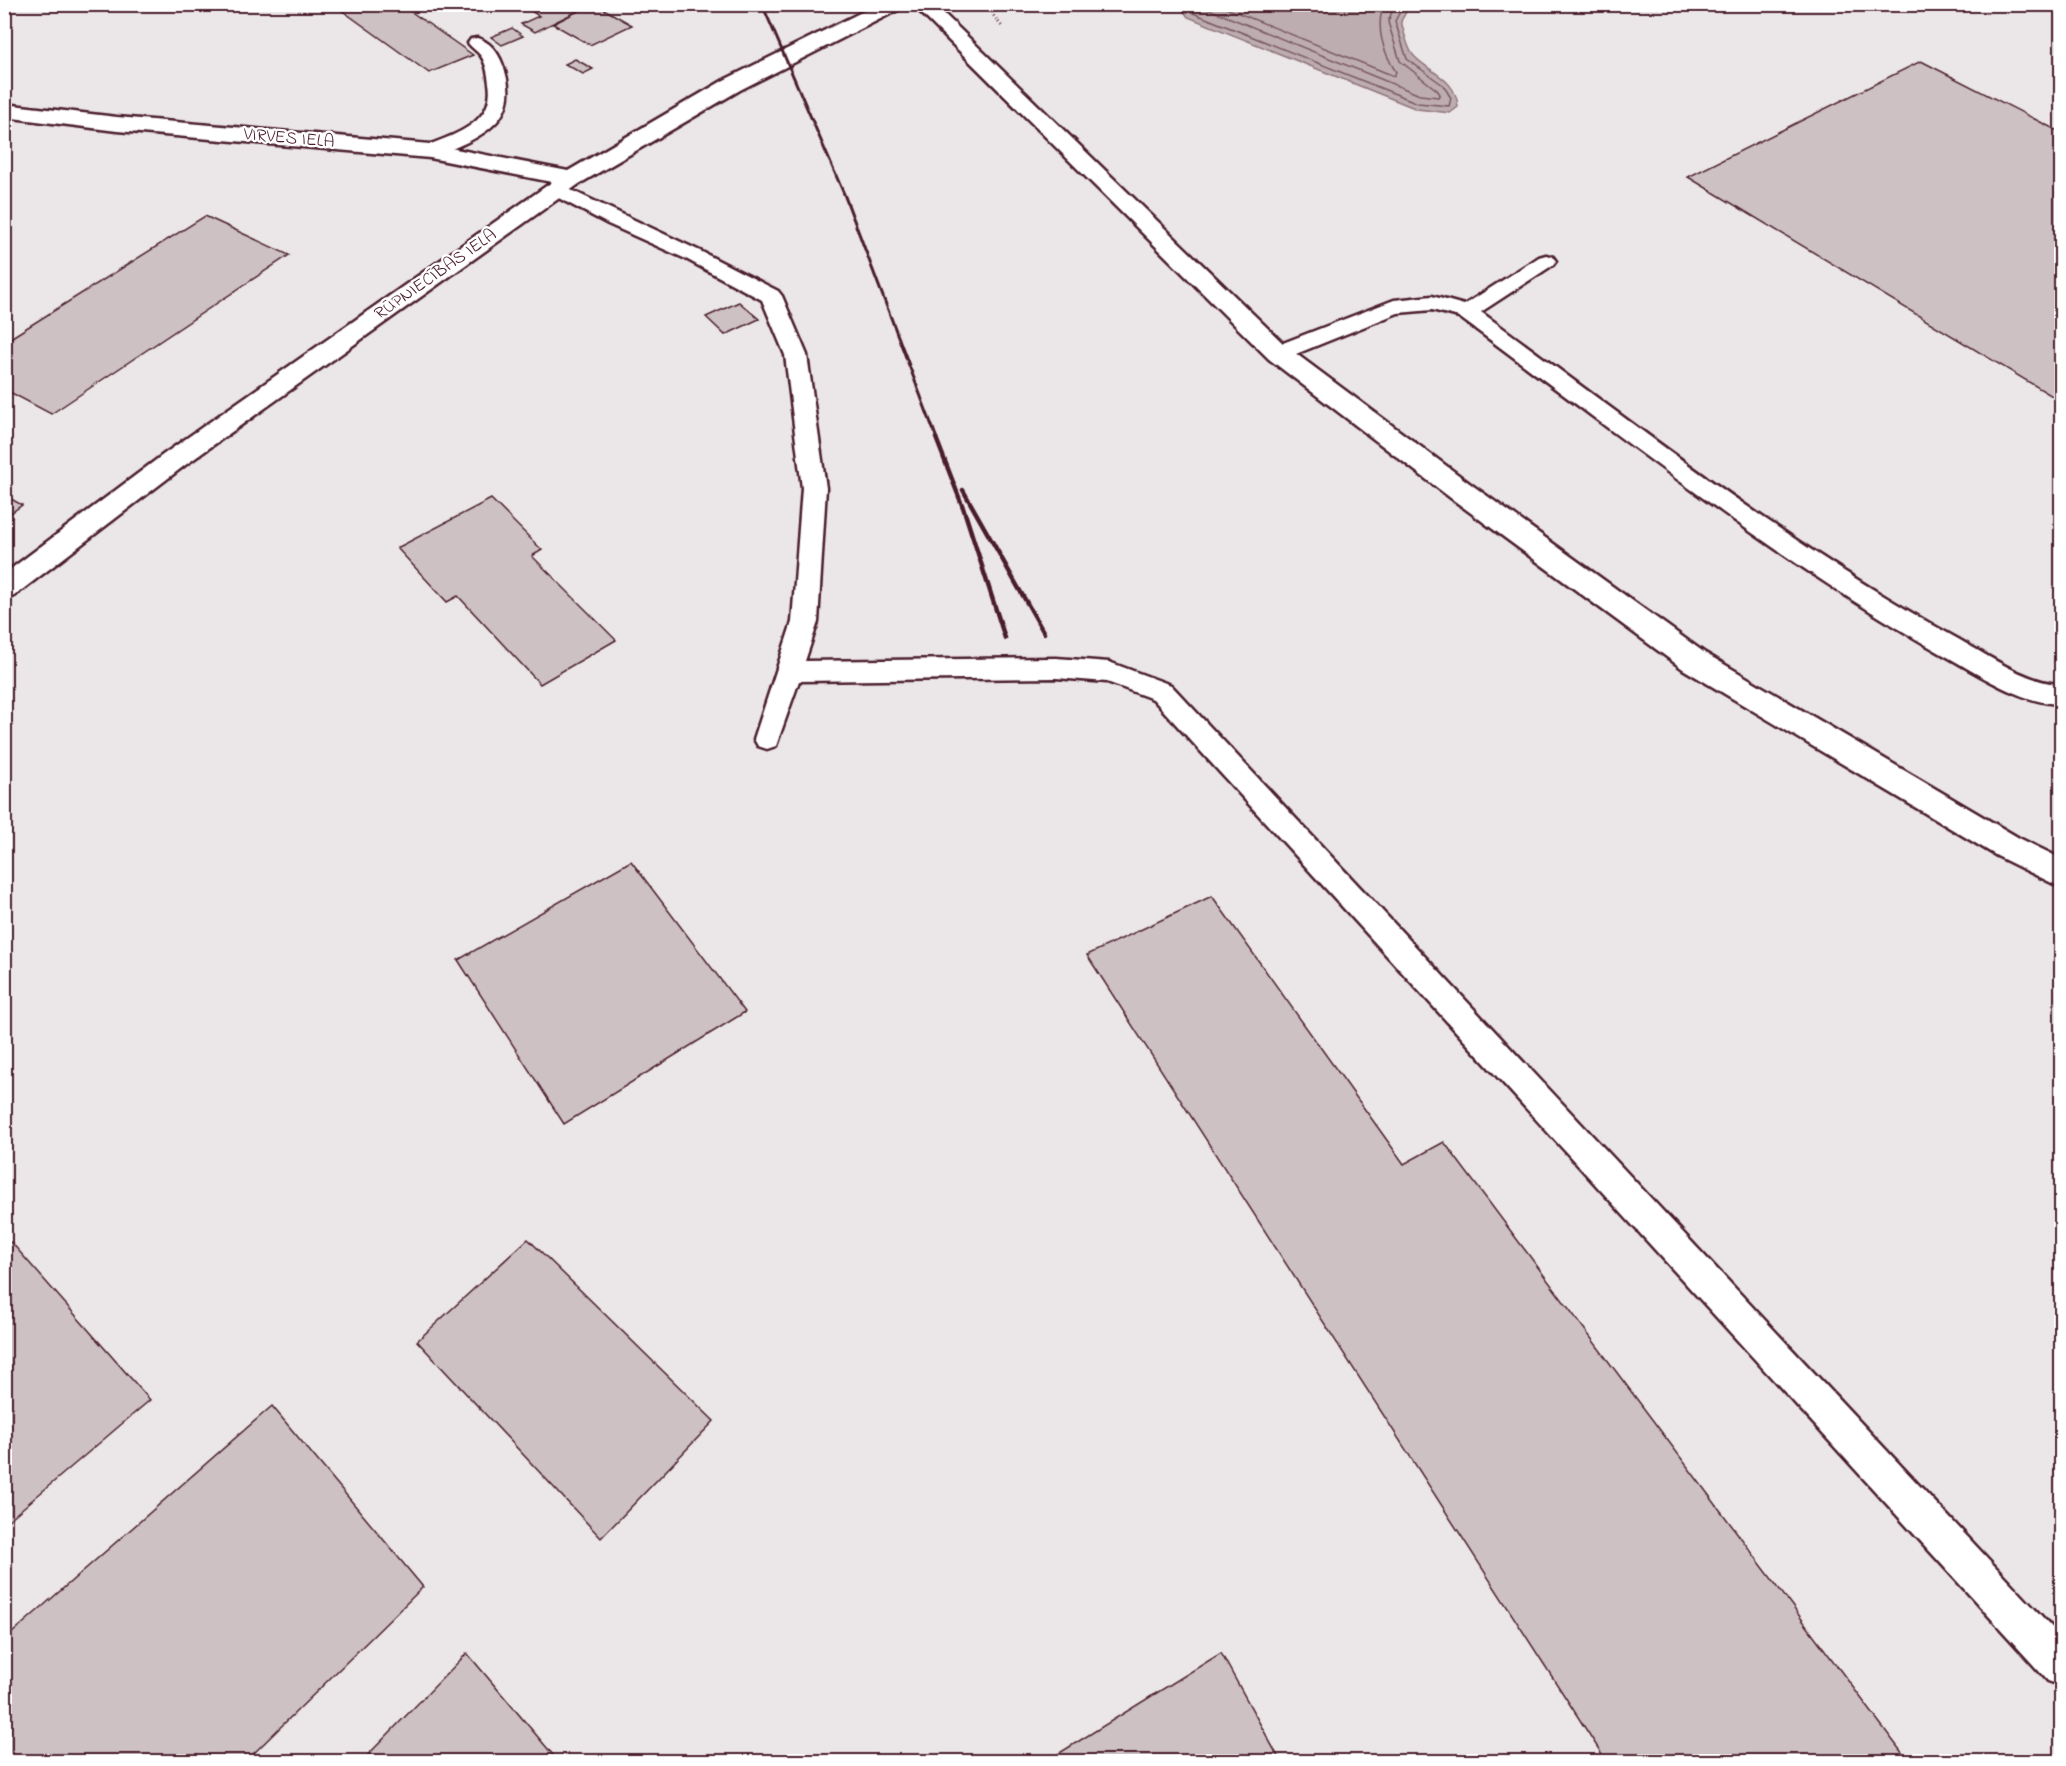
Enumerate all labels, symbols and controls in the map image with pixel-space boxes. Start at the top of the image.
street label: VIRVES IELA [242,122,335,156]
street label: RŪPNIECĪBAS IELA [369,223,503,327]

